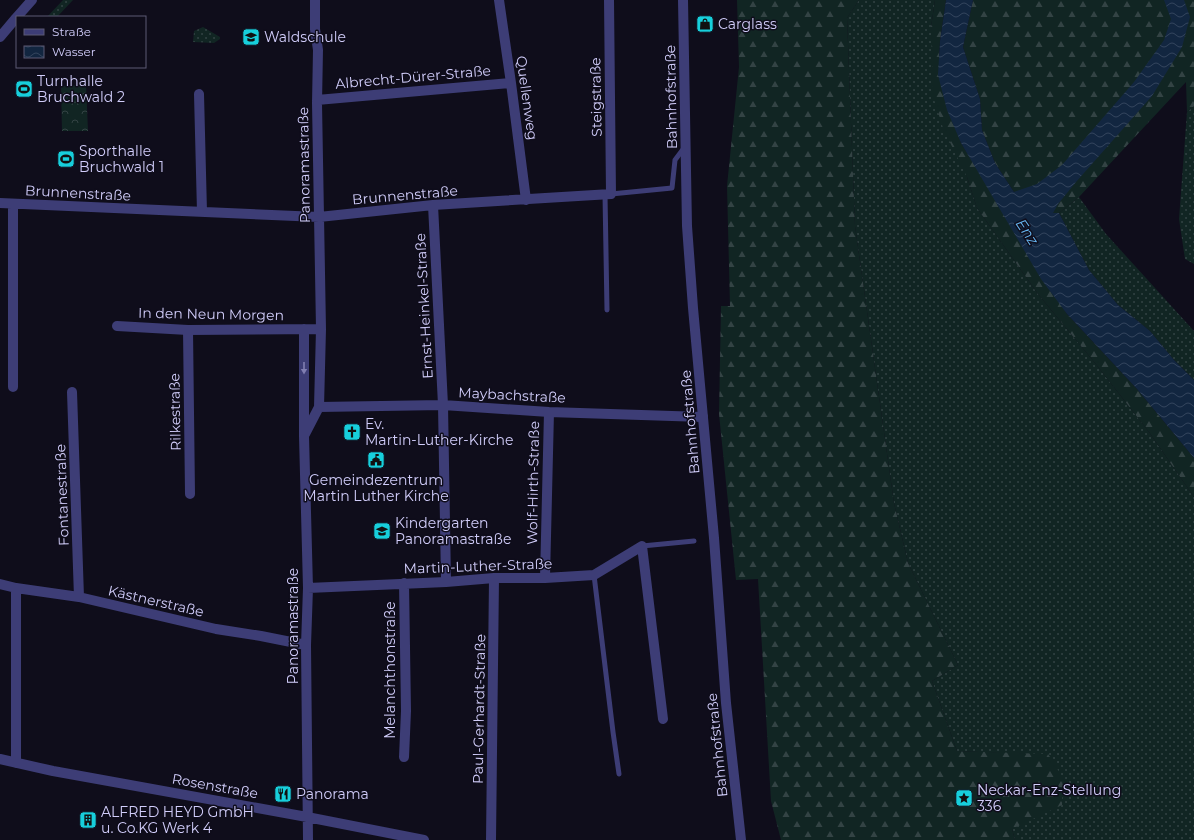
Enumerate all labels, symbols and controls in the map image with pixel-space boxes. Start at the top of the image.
shop icon: Carglass [695,14,715,34]
place label: Carglass [718,15,777,33]
legend [16,16,146,68]
text: Straße [52,24,91,39]
school or university icon: Waldschule [241,27,261,47]
place label: Waldschule [264,28,346,46]
text: Wasser [52,44,96,59]
street label: Bahnhofstraße [661,45,681,149]
street label: Quellenweg [512,55,542,141]
street label: Steigstraße [586,57,606,137]
street label: Albrecht-Dürer-Straße [334,61,492,93]
place label: Turnhalle Bruchwald 2 [37,72,125,106]
sports icon: Turnhalle Bruchwald 2 [14,79,34,99]
street label: Panoramastraße [294,107,314,223]
place label: Sporthalle Bruchwald 1 [79,142,164,176]
sports icon: Sporthalle Bruchwald 1 [56,149,76,169]
street label: Brunnenstraße [25,181,131,205]
street label: Brunnenstraße [351,181,459,209]
water label: Enz [1012,215,1043,249]
street label: Ernst-Heinkel-Straße [411,233,437,379]
street label: In den Neun Morgen [138,304,284,324]
one-way arrow [301,362,307,375]
street label: Bahnhofstraße [676,369,704,475]
street label: Rilkestraße [165,373,185,451]
street label: Maybachstraße [458,383,566,407]
place label: Ev. Martin-Luther-Kirche [365,415,514,449]
street label: Wolf-Hirth-Straße [523,421,543,545]
church icon: Ev. Martin-Luther-Kirche [342,422,362,442]
street label: Fontanestraße [51,444,73,546]
public building icon: Gemeindezentrum Martin Luther Kirche [366,450,386,470]
place label: Gemeindezentrum Martin Luther Kirche [303,471,449,505]
place label: Kindergarten Panoramastraße [395,514,511,548]
school or university icon: Kindergarten Panoramastraße [372,521,392,541]
street label: Martin-Luther-Straße [403,554,553,578]
street label: Panoramastraße [284,568,302,684]
street label: Kästnerstraße [106,581,206,621]
street label: Melanchthonstraße [381,601,399,739]
street label: Paul-Gerhardt-Straße [469,634,489,784]
street label: Bahnhofstraße [703,692,731,798]
street label: Rosenstraße [170,770,260,802]
place label: Neckar-Enz-Stellung 336 [977,781,1121,815]
restaurant icon: Panorama [273,784,293,804]
place label: Panorama [296,785,369,803]
place icon: Neckar-Enz-Stellung 336 [954,788,974,808]
place label: ALFRED HEYD GmbH u. Co.KG Werk 4 [101,803,254,837]
building icon: ALFRED HEYD GmbH u. Co.KG Werk 4 [78,810,98,830]

